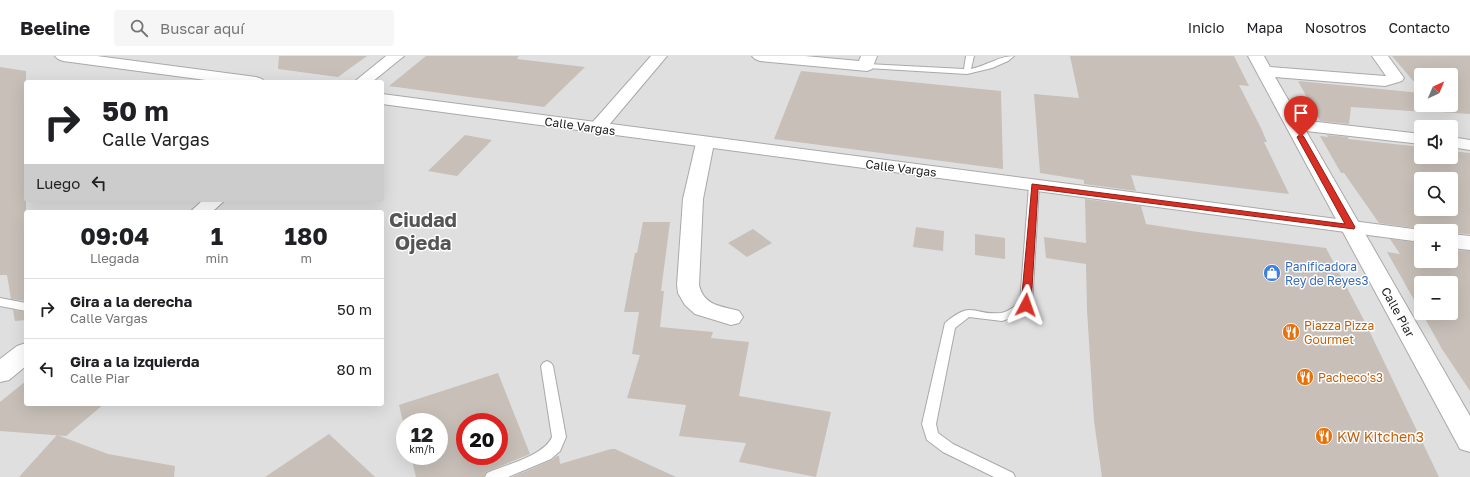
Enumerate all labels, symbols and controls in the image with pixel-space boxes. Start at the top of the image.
search box [114,10,394,46]
text: Beeline [20,16,90,39]
icon: search [128,17,150,39]
text: Buscar aquí [160,19,244,37]
text: Inicio [1188,19,1224,36]
text: Mapa [1246,19,1283,36]
text: Nosotros [1305,19,1366,36]
text: Contacto [1388,19,1450,36]
north arrow [1414,68,1458,112]
map controls [1414,68,1458,320]
text: 50 m [102,94,169,127]
icon: right [36,96,88,148]
pin [1284,96,1318,137]
icon: arrive [1290,102,1312,124]
street label: Calle Vargas [543,114,617,138]
button: sound [1414,120,1458,164]
text: Calle Vargas [102,128,209,150]
street label: Calle Vargas [865,156,937,180]
icon: left [88,172,110,194]
button: search [1414,172,1458,216]
text: Luego [36,174,80,192]
district label: Ciudad Ojeda [389,207,457,254]
text: 09:04 [80,221,149,250]
text: 1 [211,221,223,250]
text: 180 [285,221,328,250]
button: + [1414,224,1458,268]
text: Llegada [90,250,139,266]
text: min [205,250,228,266]
text: m [300,250,312,266]
place label: Panificadora Rey de Reyes3 [1285,259,1368,288]
shop icon: Panificadora Rey de Reyes3 [1262,263,1282,283]
button: − [1414,276,1458,320]
position arrow [1005,284,1047,326]
street label: Calle Piar [1378,284,1418,340]
text: Gira a la derecha [70,292,192,310]
icon: right [36,298,58,320]
text: 50 m [337,300,372,318]
text: Calle Vargas [70,310,148,326]
place label: Piazza Pizza Gourmet [1304,318,1374,347]
restaurant icon: Piazza Pizza Gourmet [1281,322,1301,342]
text: Gira a la izquierda [70,352,200,370]
icon: left [36,358,58,380]
text: 80 m [337,360,372,378]
restaurant icon: Pacheco's3 [1295,367,1315,387]
text: Calle Piar [70,370,130,386]
place label: Pacheco's3 [1318,370,1383,385]
speed limit sign: 20 [456,413,508,465]
text: 12 [411,422,433,446]
restaurant icon: KW Kitchen3 [1314,426,1334,446]
place label: KW Kitchen3 [1337,428,1424,445]
text: km/h [409,443,435,455]

